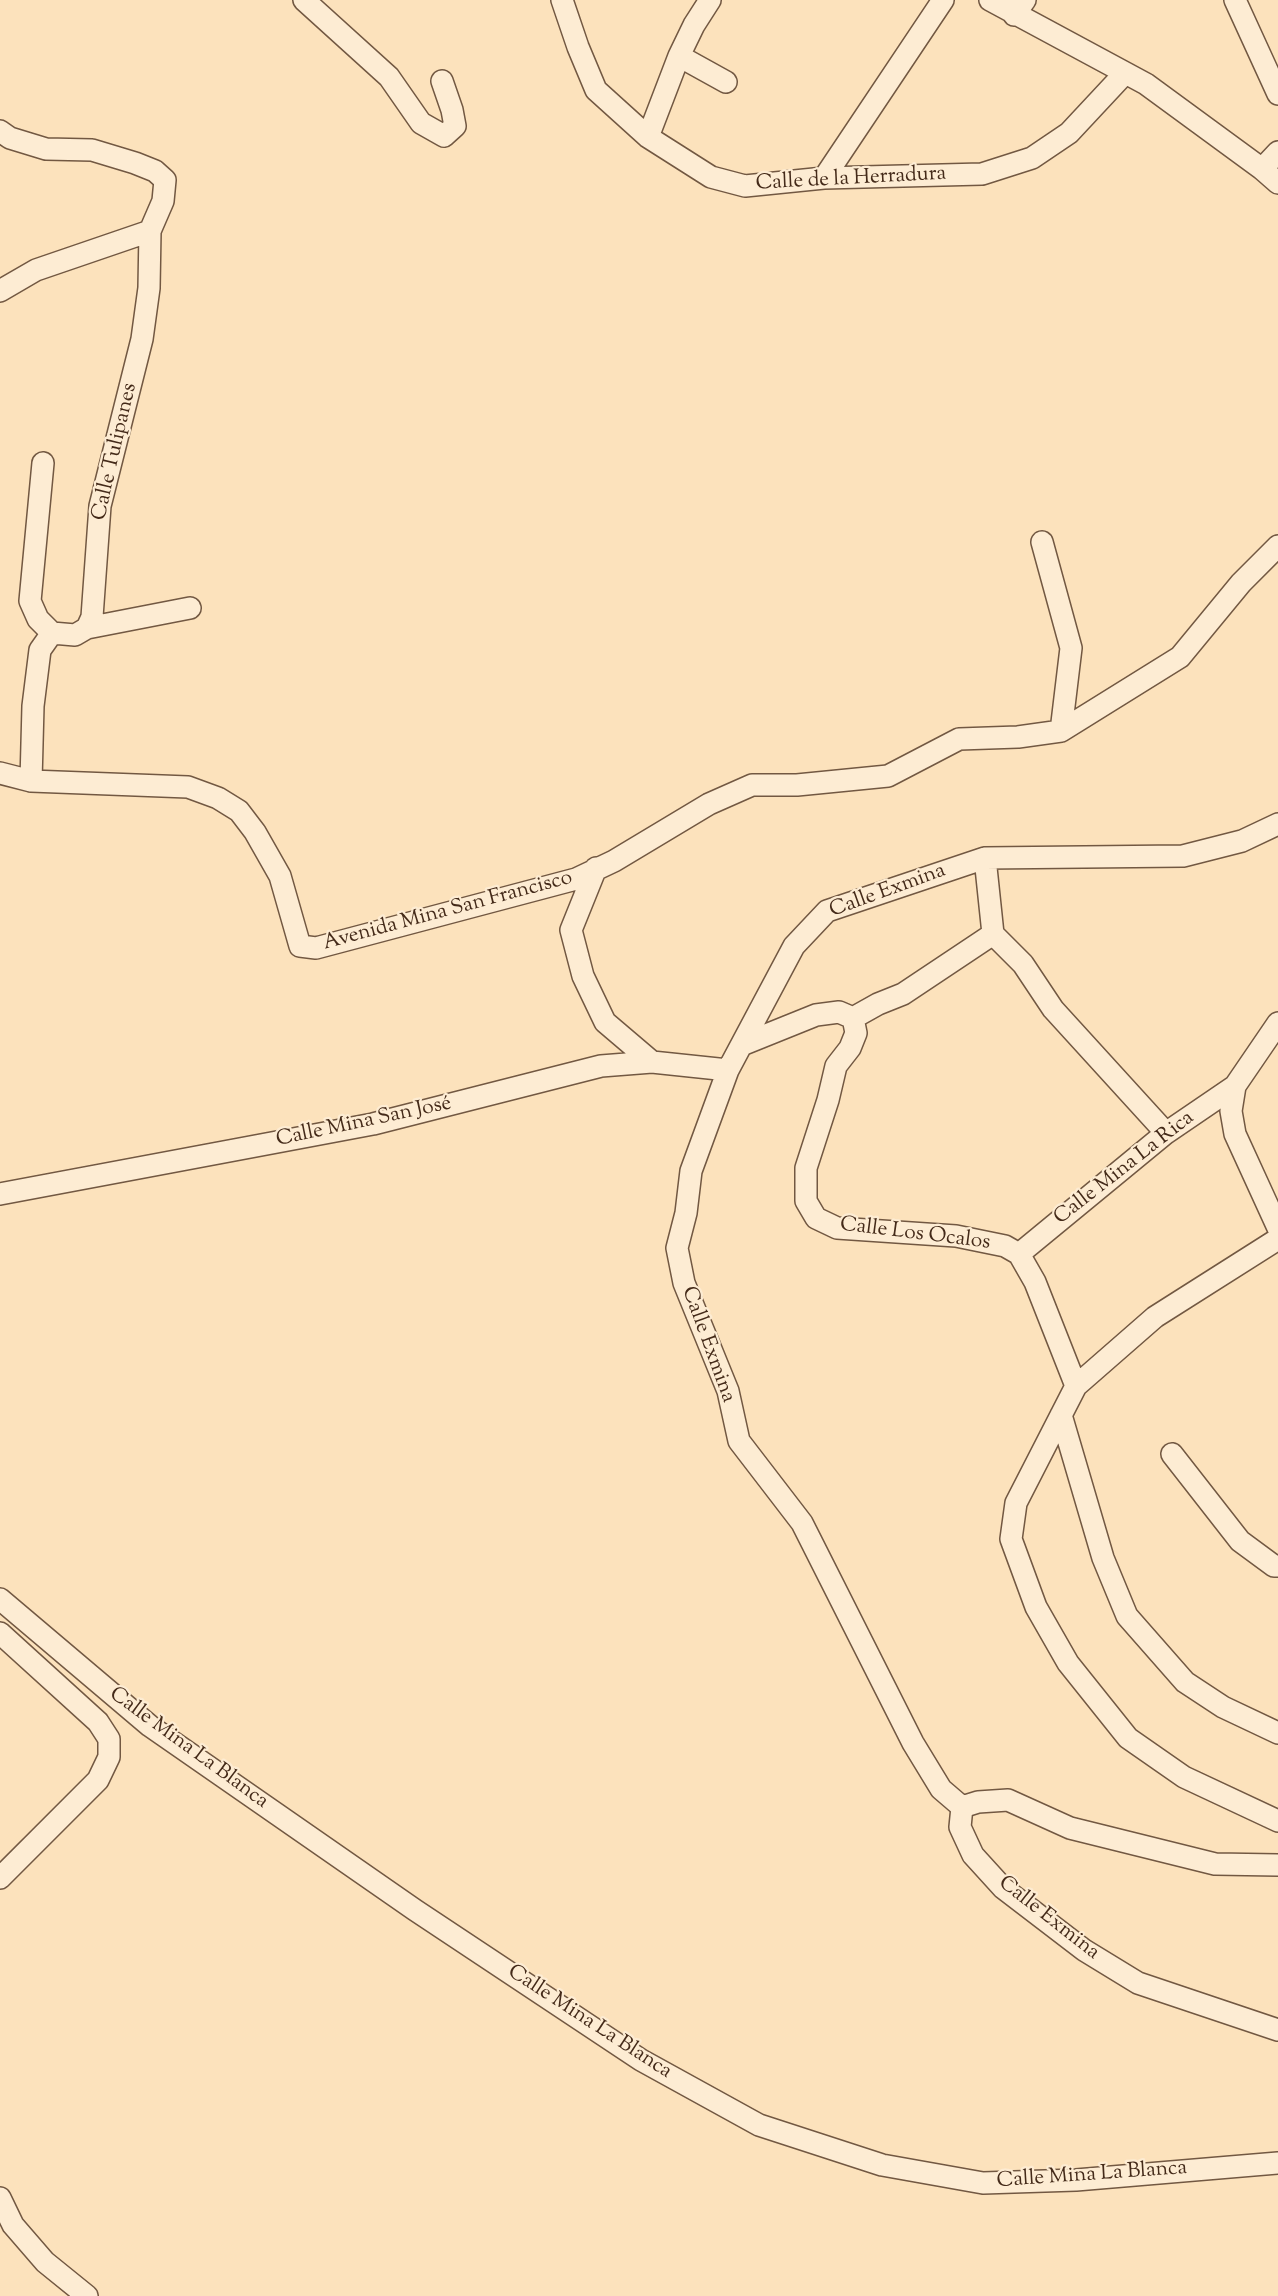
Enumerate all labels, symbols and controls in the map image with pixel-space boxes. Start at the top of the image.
street label: Calle de la Herradura [755,162,947,198]
street label: Calle Tulipanes [88,381,144,523]
street label: Calle Exmina [827,859,949,925]
street label: Avenida Mina San Francisco [321,867,575,957]
street label: Calle Mina San José [274,1092,454,1154]
street label: Calle Mina La Rica [1050,1106,1200,1232]
street label: Calle Los Ocalos [838,1213,992,1257]
street label: Calle Exmina [674,1284,740,1406]
street label: Calle Mina La Blanca [103,1683,273,1815]
street label: Calle Exmina [992,1872,1104,1966]
street label: Calle Mina La Blanca [502,1960,676,2086]
street label: Calle Mina La Blanca [996,2157,1188,2195]

